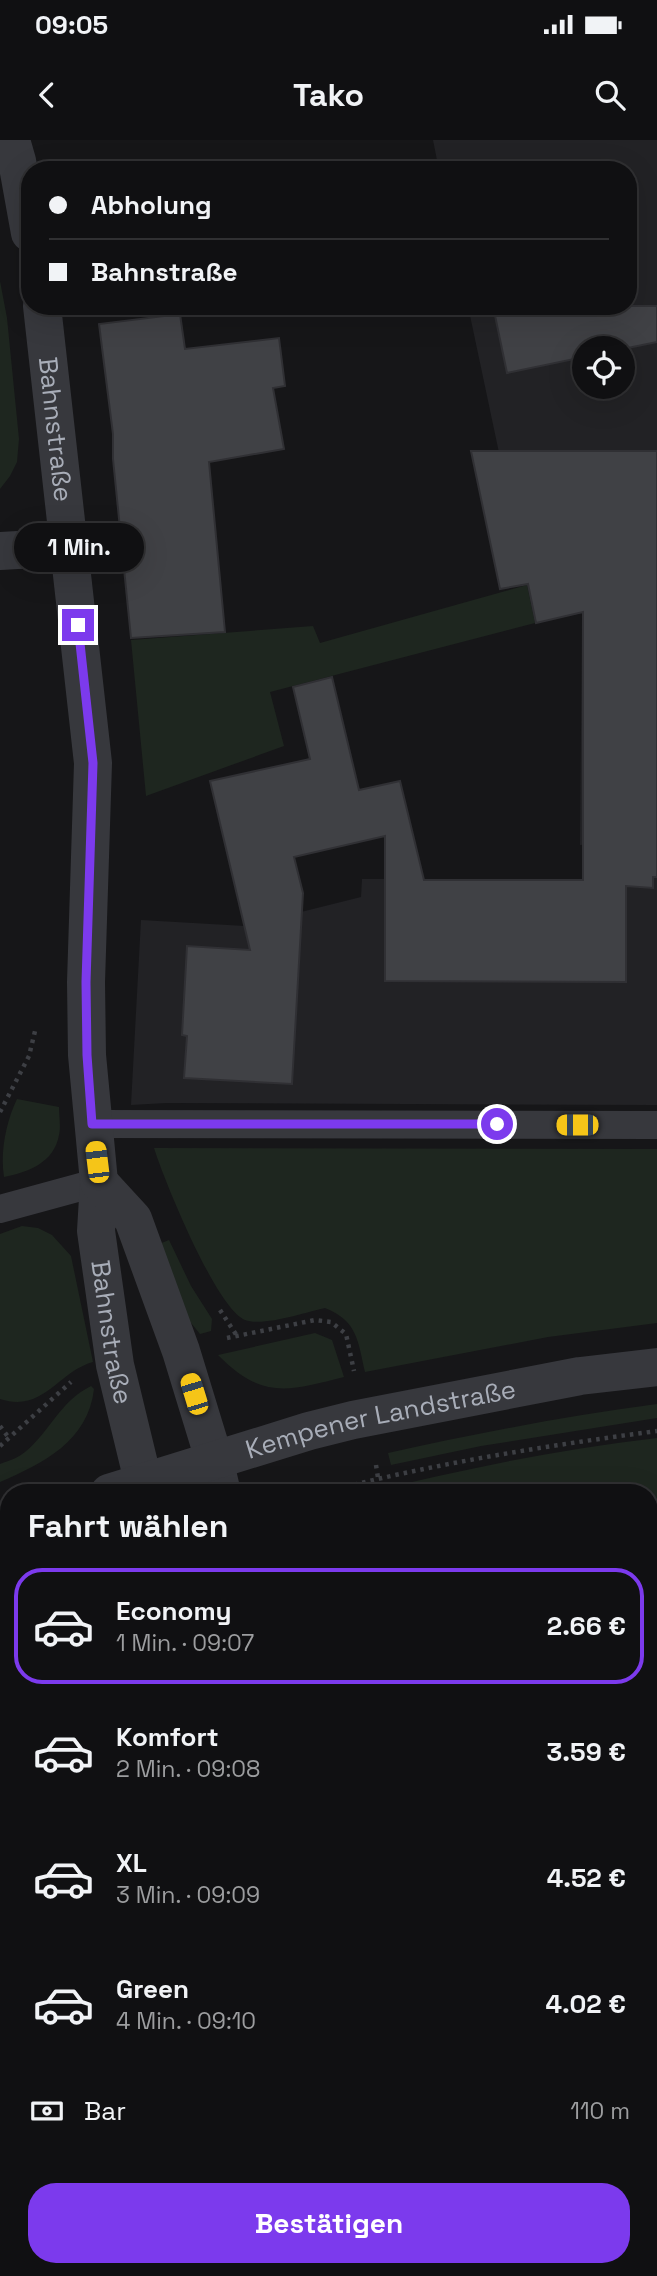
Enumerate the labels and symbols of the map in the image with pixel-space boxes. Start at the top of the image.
street label: Bahnstraße [31,355,81,503]
callout: 1 Min. [13,524,143,573]
route end [62,609,94,641]
route start [481,1108,513,1140]
car [557,1115,599,1136]
car [85,1140,110,1184]
street label: Bahnstraße [83,1258,141,1408]
car [178,1371,211,1417]
street label: Kempener Landstraße [241,1372,519,1467]

